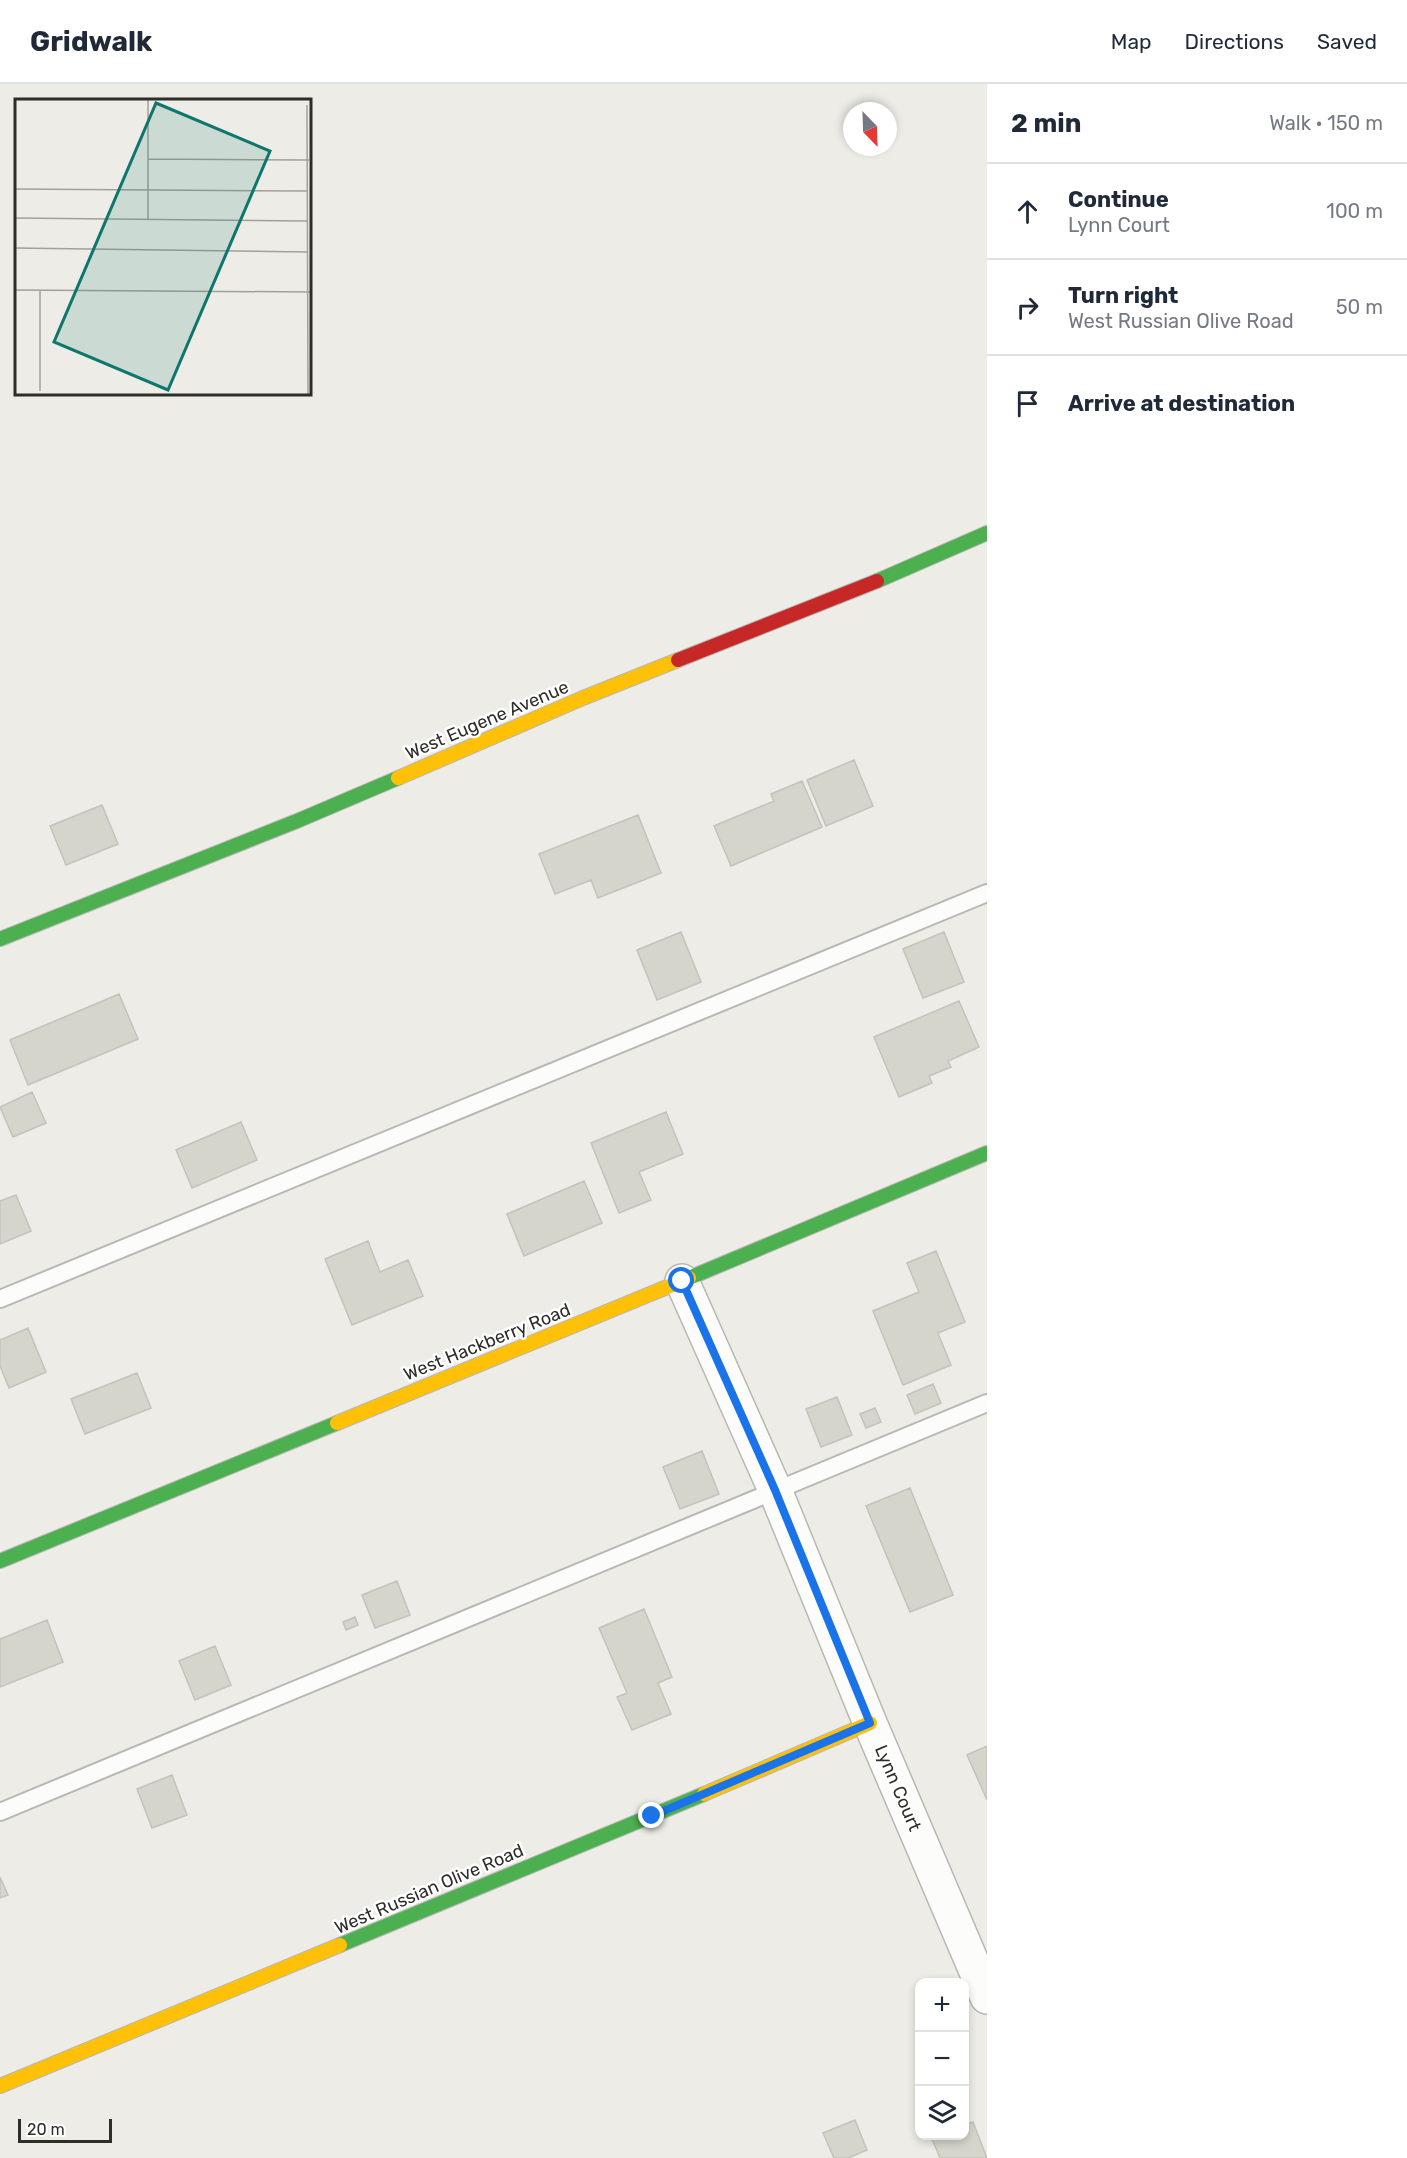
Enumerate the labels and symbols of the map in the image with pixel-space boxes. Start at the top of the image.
inset map [15,99,310,394]
north arrow [843,102,897,156]
street label: West Eugene Avenue [402,676,572,764]
route start [668,1267,694,1293]
street label: West Hackberry Road [400,1299,574,1385]
street label: Lynn Court [870,1742,926,1834]
route end [638,1802,664,1828]
street label: West Russian Olive Road [331,1839,527,1939]
scale bar [18,2116,112,2144]

